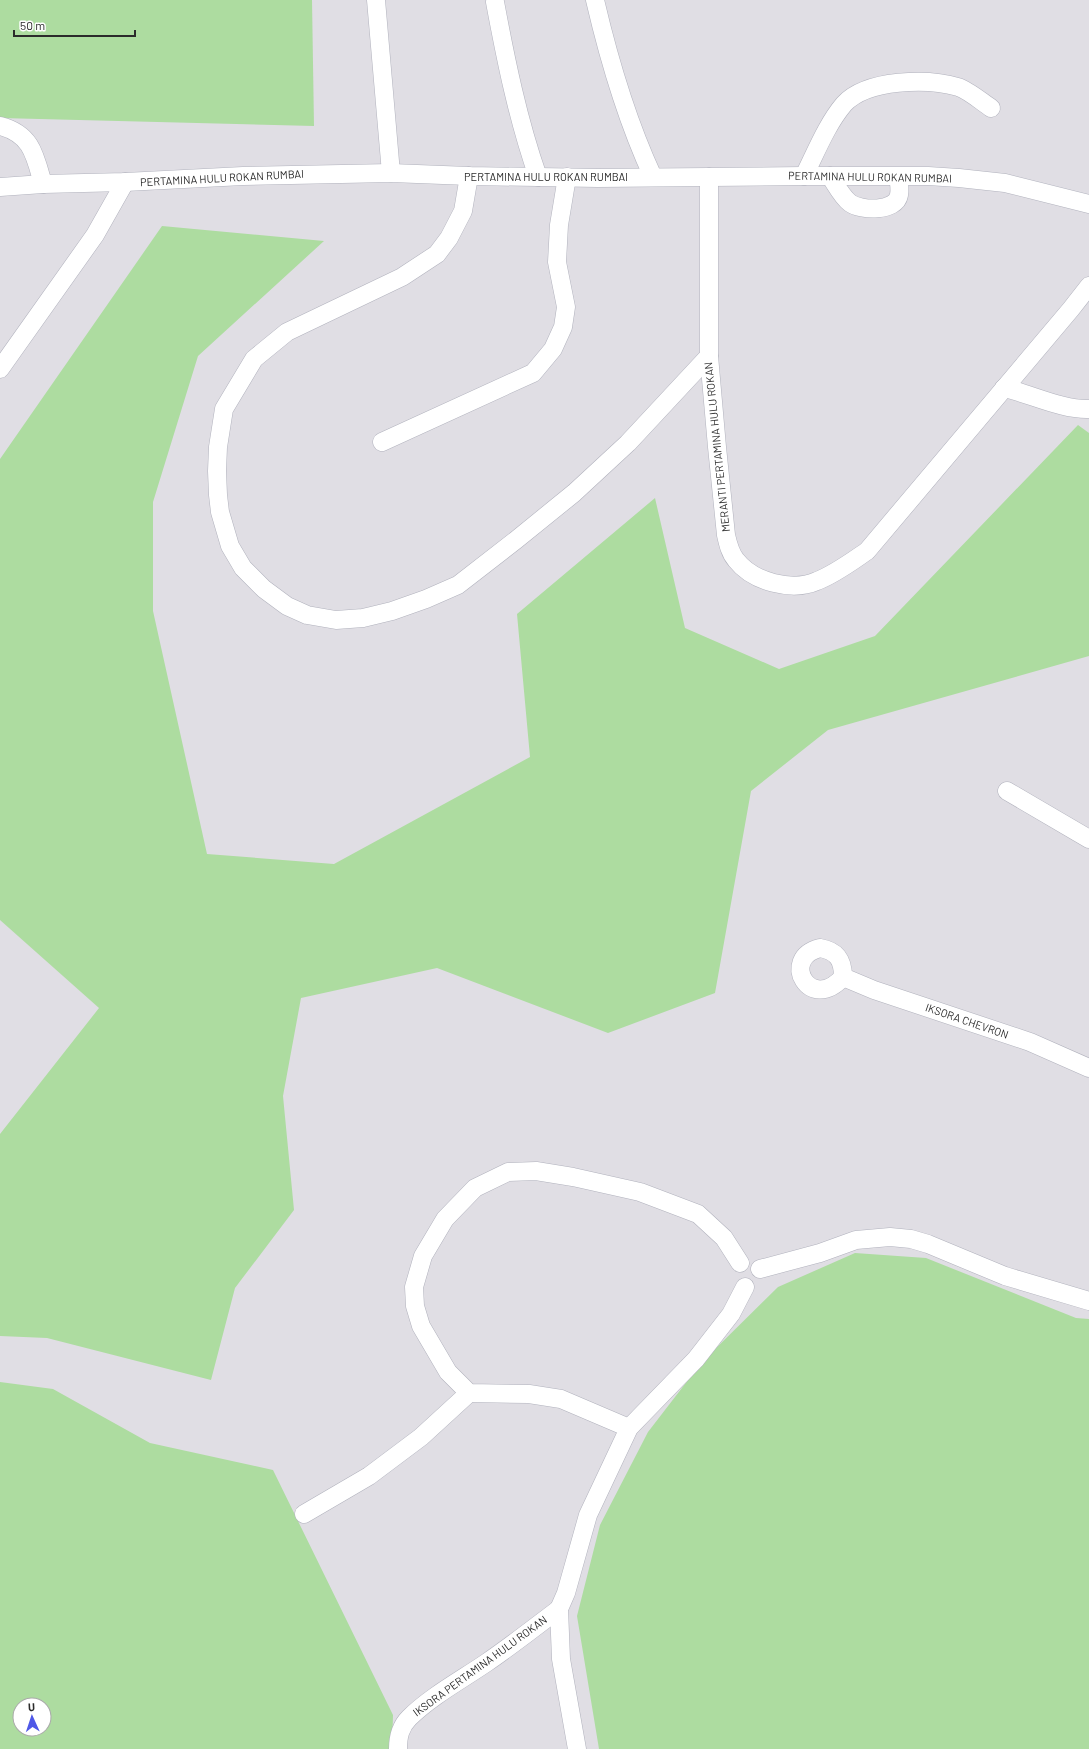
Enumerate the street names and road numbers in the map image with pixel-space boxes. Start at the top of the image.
street label: PERTAMINA HULU ROKAN RUMBAI [140,167,304,188]
street label: PERTAMINA HULU ROKAN RUMBAI [788,169,952,184]
street label: PERTAMINA HULU ROKAN RUMBAI [464,170,628,183]
street label: MERANTI PERTAMINA HULU ROKAN [701,361,732,533]
street label: IKSORA CHEVRON [924,1000,1010,1041]
street label: IKSORA PERTAMINA HULU ROKAN [410,1613,549,1719]

